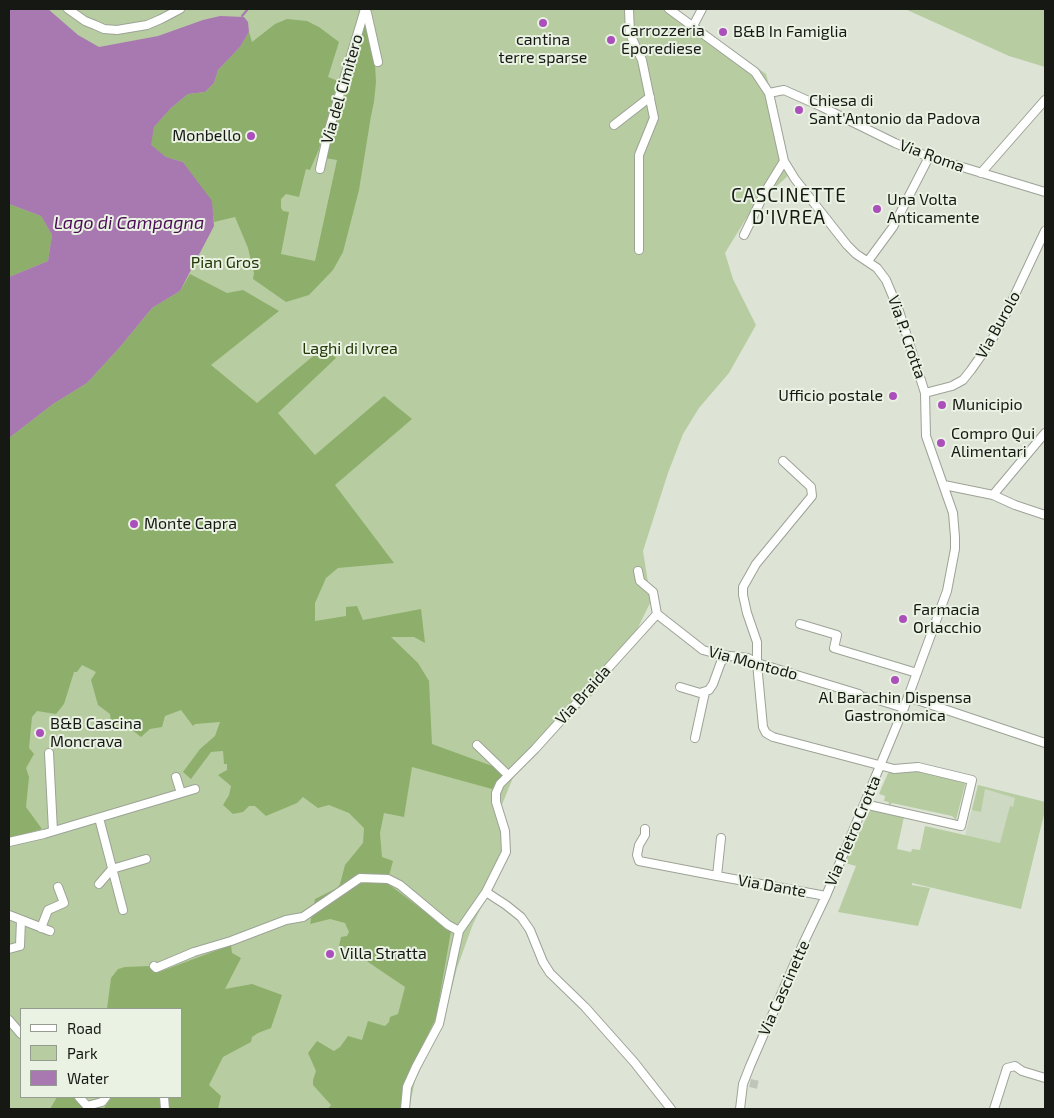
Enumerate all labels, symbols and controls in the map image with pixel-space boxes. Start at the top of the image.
marker: cantina terre sparse [537,17,549,29]
place label: Carrozzeria Eporediese [621,21,705,59]
place label: B&B In Famiglia [733,22,847,42]
marker: B&B In Famiglia [717,26,729,38]
place label: cantina terre sparse [499,30,587,68]
street label: Via del Cimitero [317,32,367,146]
marker: Carrozzeria Eporediese [605,34,617,46]
place label: Chiesa di Sant'Antonio da Padova [809,91,980,129]
marker: Chiesa di Sant'Antonio da Padova [793,104,805,116]
place label: Monbello [172,126,241,146]
marker: Monbello [245,130,257,142]
street label: Via Roma [897,135,967,177]
district label: CASCINETTE D'IVREA [730,185,848,229]
place label: Una Volta Anticamente [887,190,980,228]
marker: Una Volta Anticamente [871,203,883,215]
water label: Lago di Campagna [54,212,204,234]
park label: Pian Gros [191,253,259,273]
street label: Via Burolo [972,288,1024,362]
street label: Via P. Crotta [884,293,930,381]
park label: Laghi di Ivrea [302,339,398,359]
place label: Ufficio postale [778,386,883,406]
marker: Ufficio postale [887,390,899,402]
place label: Municipio [952,395,1023,415]
marker: Municipio [936,399,948,411]
place label: Compro Qui Alimentari [951,424,1035,462]
marker: Compro Qui Alimentari [935,437,947,449]
place label: Monte Capra [144,514,237,534]
marker: Monte Capra [128,518,140,530]
place label: Farmacia Orlacchio [913,600,982,638]
marker: Farmacia Orlacchio [897,613,909,625]
street label: Via Montodo [706,642,800,684]
street label: Via Braida [551,661,615,729]
marker: Al Barachin Dispensa Gastronomica [889,674,901,686]
place label: Al Barachin Dispensa Gastronomica [819,688,971,726]
place label: B&B Cascina Moncrava [50,714,142,752]
marker: B&B Cascina Moncrava [34,727,46,739]
street label: Via Pietro Crotta [821,773,885,889]
street label: Via Dante [736,871,808,901]
street label: Via Cascinette [754,937,814,1039]
place label: Villa Stratta [340,944,427,964]
marker: Villa Stratta [324,948,336,960]
legend [20,1008,182,1098]
text: Road [67,1019,102,1037]
text: Park [67,1044,98,1062]
text: Water [67,1069,109,1087]

